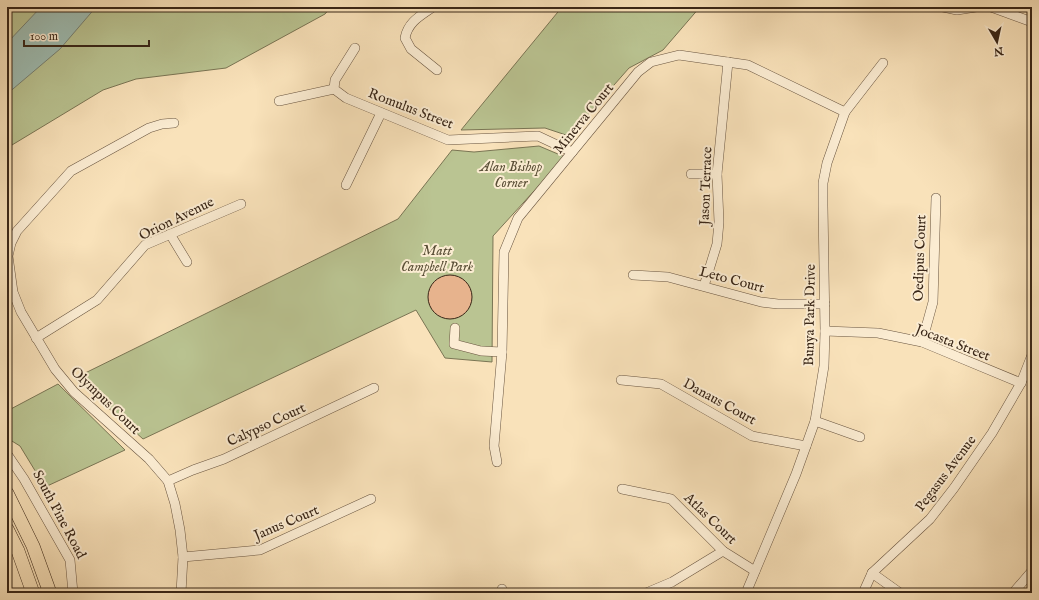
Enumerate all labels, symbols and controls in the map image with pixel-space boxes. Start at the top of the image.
scale bar [24,22,149,48]
north arrow [977,22,1017,62]
text: 100 m [30,29,58,44]
text: N [992,43,1005,59]
street label: Minerva Court [550,79,618,158]
street label: Romulus Street [365,84,456,134]
street label: Jason Terrace [696,146,716,228]
park label: Alan Bishop Corner [478,158,542,192]
street label: Orion Avenue [136,193,217,245]
street label: Oedipus Court [909,214,931,302]
park label: Matt Campbell Park [401,242,473,276]
street label: Leto Court [697,263,766,297]
street label: Bunya Park Drive [800,263,820,366]
street label: Jocasta Street [911,320,993,365]
street label: Olympus Court [67,363,144,439]
street label: Danaus Court [680,374,759,429]
street label: Calypso Court [224,399,309,451]
street label: Pegasus Avenue [911,431,981,515]
street label: South Pine Road [28,467,90,562]
street label: Atlas Court [679,488,741,549]
street label: Janus Court [249,501,322,545]

